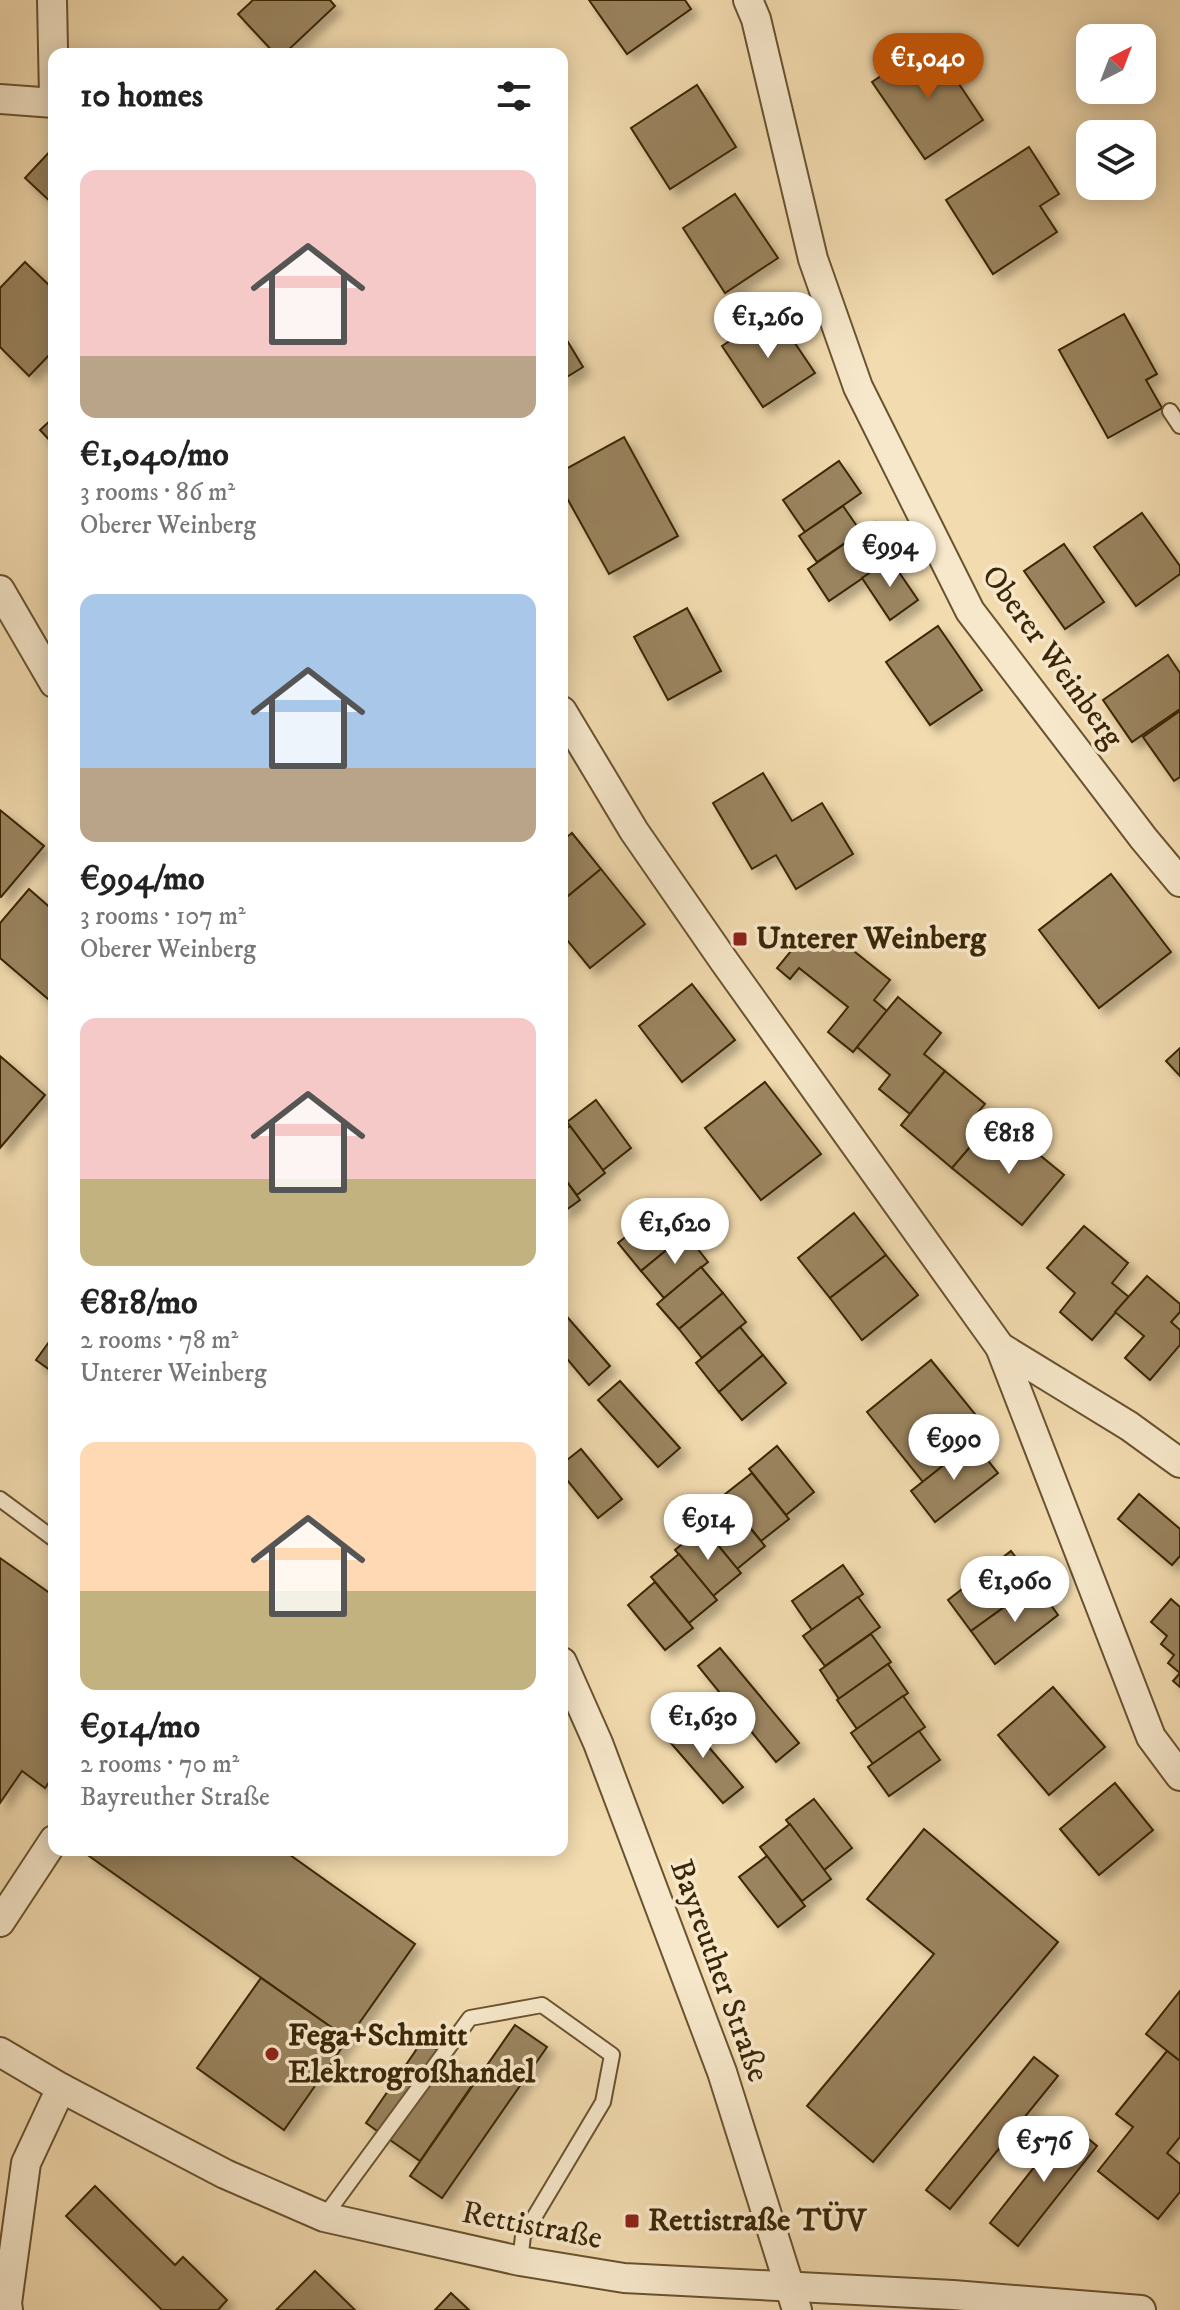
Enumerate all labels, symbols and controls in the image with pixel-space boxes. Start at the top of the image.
north arrow [1076,24,1156,104]
map controls [1076,24,1156,200]
pin: €1,040 [863,33,993,101]
text: €1,040 [891,42,965,75]
icon: filters [492,74,536,118]
text: 10 homes [80,75,203,117]
button: layers [1076,120,1156,200]
icon: home [236,222,380,366]
pin: €1,260 [703,292,833,360]
text: €1,260 [732,301,804,334]
text: €1,040/mo [80,434,229,476]
text: 3 rooms · 86 m² [80,476,235,509]
text: Oberer Weinberg [80,509,256,542]
pin: €994 [843,521,937,589]
text: €994 [862,530,918,563]
street label: Oberer Weinberg [972,558,1132,757]
icon: home [236,646,380,790]
text: €994/mo [80,858,205,900]
text: 3 rooms · 107 m² [80,900,246,933]
place label: Unterer Weinberg [756,919,987,959]
marker: Unterer Weinberg [731,930,749,948]
text: Oberer Weinberg [80,933,256,966]
icon: home [236,1070,380,1214]
pin: €818 [962,1108,1056,1176]
text: €818 [984,1117,1034,1150]
pin: €1,620 [610,1198,740,1266]
text: €1,620 [639,1207,711,1240]
text: €818/mo [80,1282,198,1324]
text: 2 rooms · 78 m² [80,1324,238,1357]
text: Unterer Weinberg [80,1357,267,1390]
pin: €990 [907,1414,1001,1482]
text: €990 [926,1423,982,1456]
icon: home [236,1494,380,1638]
pin: €914 [661,1494,755,1562]
text: €914 [682,1503,734,1536]
pin: €1,060 [950,1556,1080,1624]
text: €1,060 [978,1565,1052,1598]
pin: €1,630 [638,1692,768,1760]
text: €1,630 [668,1701,738,1734]
text: €914/mo [80,1706,200,1748]
text: 2 rooms · 70 m² [80,1748,239,1781]
text: Bayreuther Straße [80,1781,270,1814]
street label: Bayreuther Straße [660,1854,778,2088]
place label: Fega+Schmitt Elektrogroßhandel [288,2016,535,2093]
marker: Fega+Schmitt Elektrogroßhandel [263,2045,281,2063]
pin: €576 [997,2116,1091,2184]
text: €576 [1016,2125,1072,2158]
street label: Rettistraße [458,2193,606,2259]
place label: Rettistraße TÜV [648,2201,868,2241]
marker: Rettistraße TÜV [623,2212,641,2230]

